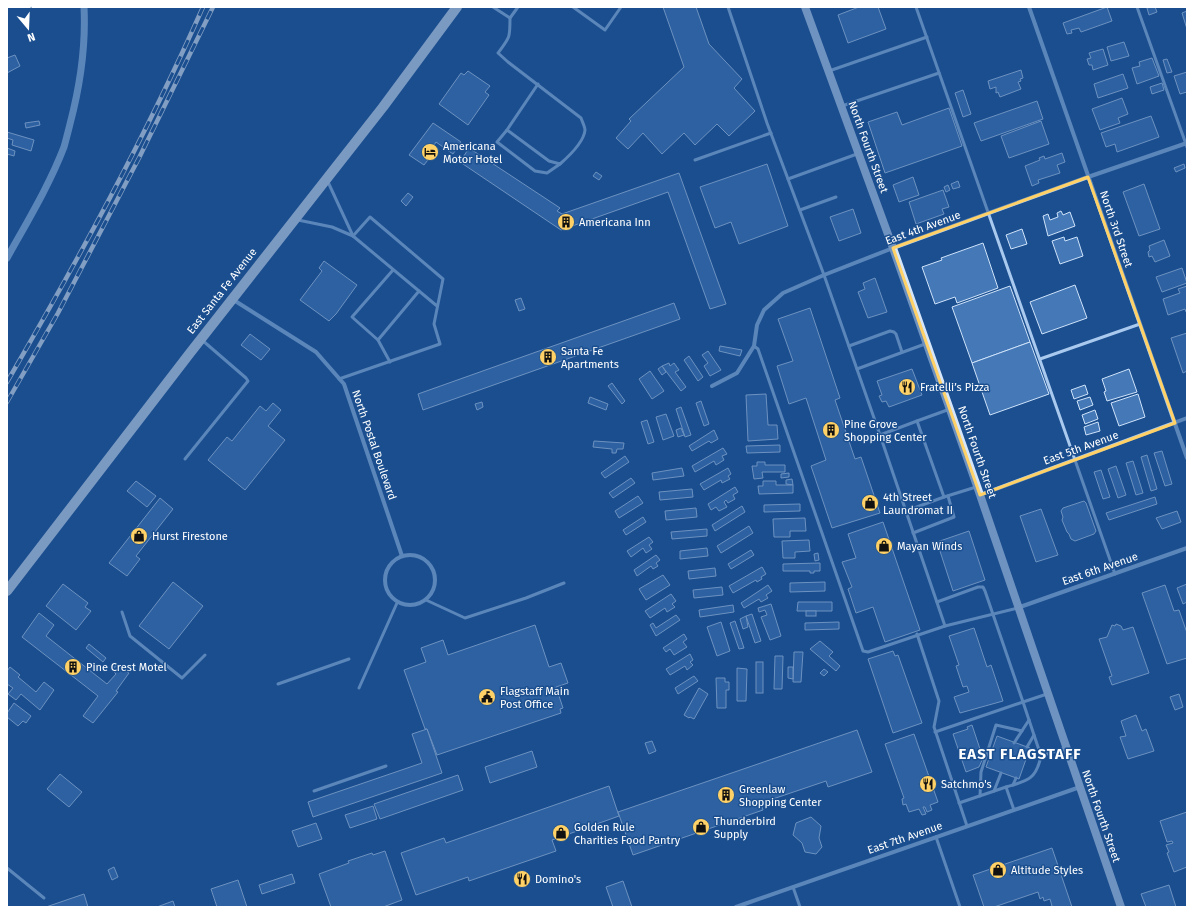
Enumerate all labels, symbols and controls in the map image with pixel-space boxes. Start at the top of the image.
north arrow [8,8,48,48]
text: N [26,30,37,44]
street label: North Fourth Street [845,99,891,195]
place label: Americana Motor Hotel [443,140,502,166]
hotel icon: Americana Motor Hotel [420,142,440,162]
street label: North 3rd Street [1097,189,1135,269]
street label: East 4th Avenue [883,208,963,248]
building icon: Americana Inn [556,212,576,232]
place label: Americana Inn [579,216,651,229]
street label: East Santa Fe Avenue [184,246,260,336]
place label: Santa Fe Apartments [561,345,619,371]
building icon: Santa Fe Apartments [538,347,558,367]
restaurant icon: Fratelli’s Pizza [897,377,917,397]
place label: Fratelli’s Pizza [920,381,990,394]
street label: North Postal Boulevard [349,388,399,502]
street label: North Fourth Street [955,404,999,500]
place label: Pine Grove Shopping Center [844,418,927,444]
building icon: Pine Grove Shopping Center [821,420,841,440]
street label: East 5th Avenue [1042,428,1120,468]
place label: 4th Street Laundromat II [883,491,953,517]
shop icon: 4th Street Laundromat II [860,493,880,513]
shop icon: Hurst Firestone [129,526,149,546]
place label: Hurst Firestone [152,530,228,543]
shop icon: Mayan Winds [874,536,894,556]
place label: Mayan Winds [897,540,962,553]
street label: East 6th Avenue [1060,550,1140,588]
building icon: Pine Crest Motel [63,657,83,677]
place label: Pine Crest Motel [86,661,167,674]
place label: Flagstaff Main Post Office [500,685,569,711]
public building icon: Flagstaff Main Post Office [477,687,497,707]
district label: EAST FLAGSTAFF [958,745,1082,763]
street label: North Fourth Street [1079,768,1123,864]
restaurant icon: Satchmo's [918,774,938,794]
place label: Satchmo's [941,778,992,791]
place label: Greenlaw Shopping Center [739,783,822,809]
building icon: Greenlaw Shopping Center [716,785,736,805]
place label: Thunderbird Supply [714,815,776,841]
shop icon: Thunderbird Supply [691,817,711,837]
street label: East 7th Avenue [866,819,944,857]
place label: Golden Rule Charities Food Pantry [574,821,681,847]
shop icon: Golden Rule Charities Food Pantry [551,823,571,843]
shop icon: Altitude Styles [988,860,1008,880]
place label: Altitude Styles [1011,864,1083,877]
restaurant icon: Domino's [512,869,532,889]
place label: Domino's [535,873,581,886]

